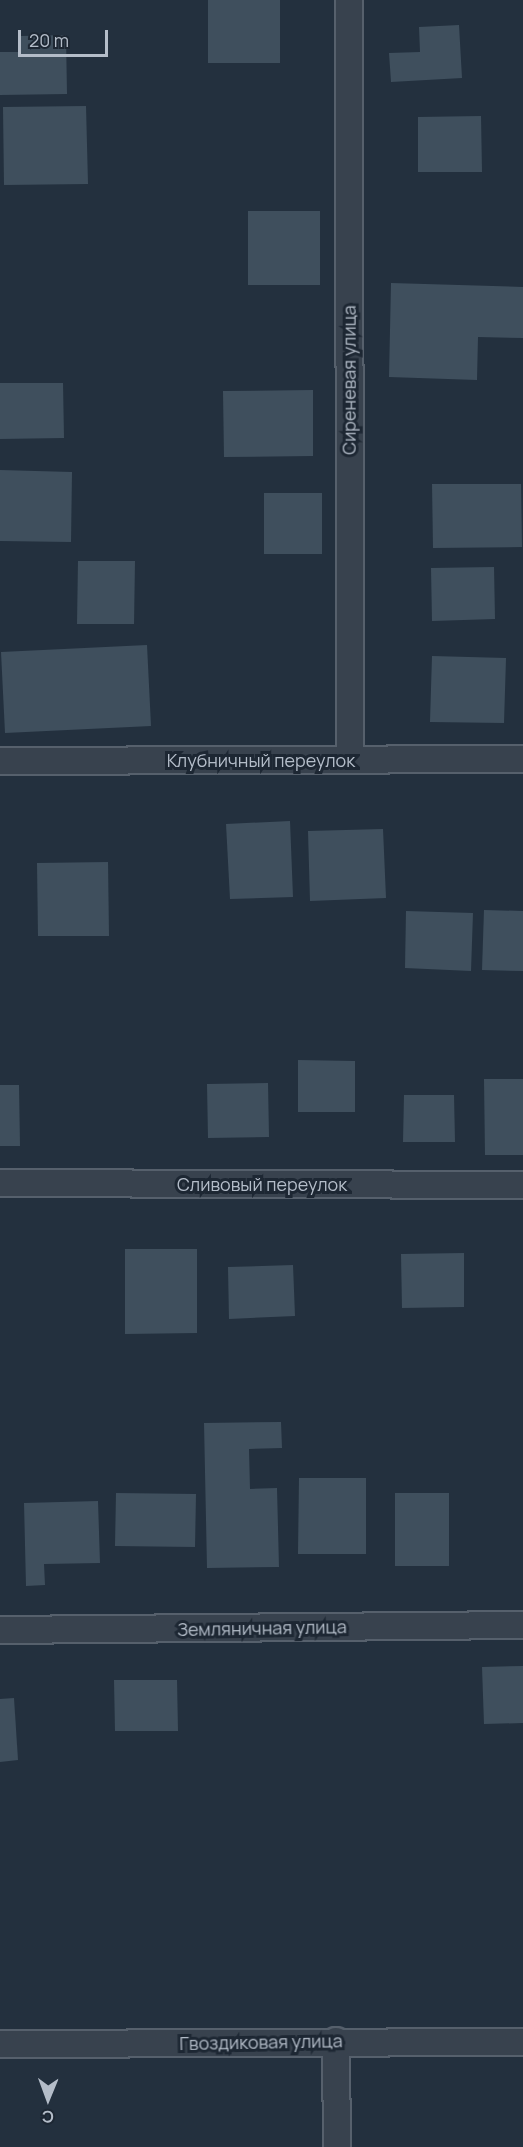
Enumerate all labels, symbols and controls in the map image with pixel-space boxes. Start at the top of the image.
scale bar [21,18,111,56]
text: 20 m [29,28,69,52]
street label: Сиреневая улица [338,305,360,455]
street label: Клубничный переулок [167,749,355,771]
street label: Сливовый переулок [177,1173,347,1195]
street label: Земляничная улица [177,1616,347,1640]
street label: Гвоздиковая улица [179,2030,343,2054]
north arrow [18,2069,78,2129]
text: С [42,2106,54,2128]

